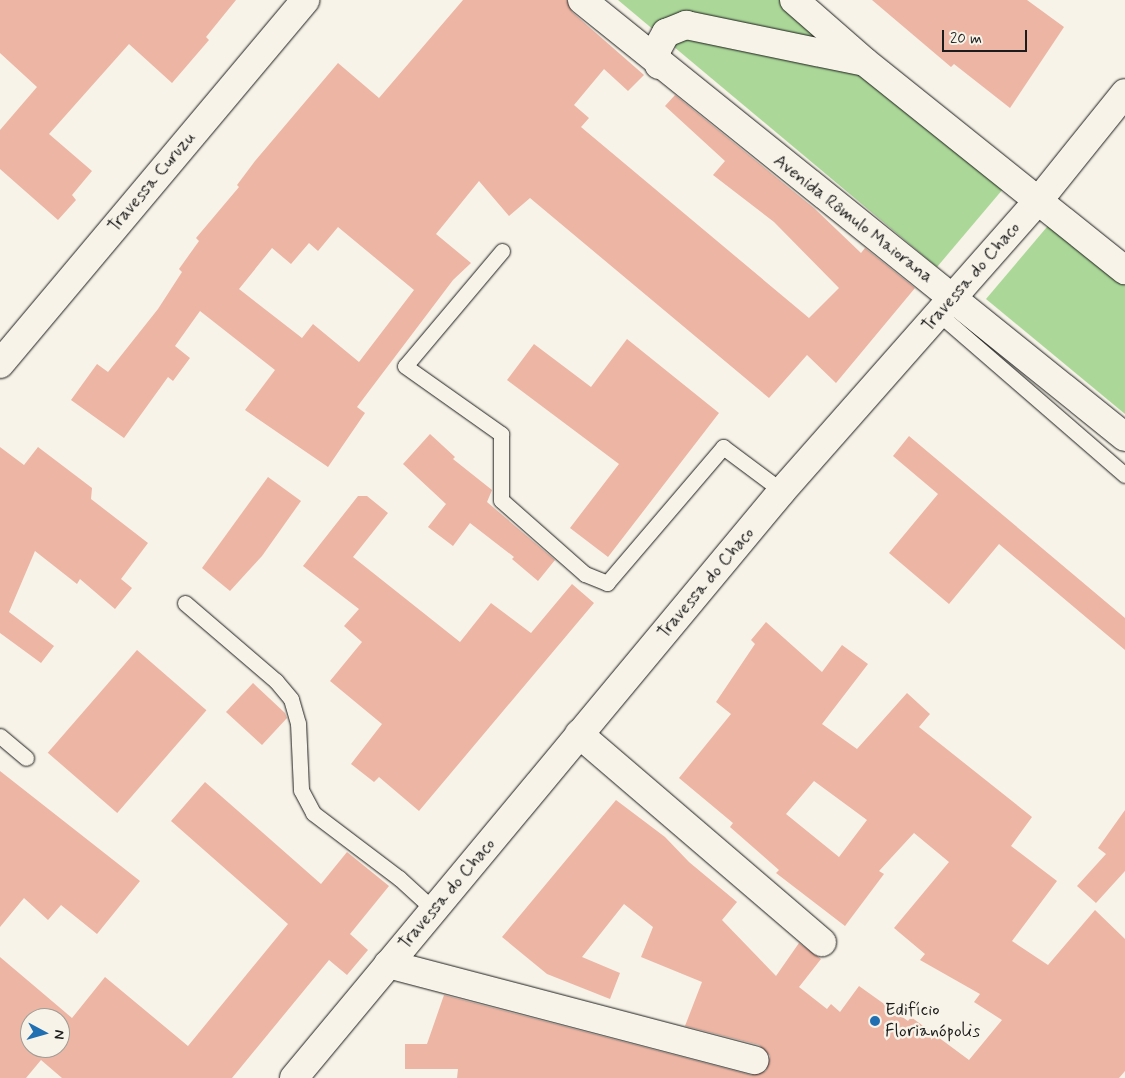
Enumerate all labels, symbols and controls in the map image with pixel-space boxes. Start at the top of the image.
scale bar [945,20,1030,52]
text: 20 m [950,29,982,49]
street label: Travessa Curuzu [103,127,201,237]
street label: Avenida Rômulo Maiorana [770,151,936,287]
street label: Travessa do Chaco [917,218,1025,336]
street label: Travessa do Chaco [653,523,759,643]
street label: Travessa do Chaco [394,834,500,954]
place label: Edifício Florianópolis [885,1000,980,1042]
north arrow [20,1008,70,1058]
marker: Edifício Florianópolis [869,1015,881,1027]
text: N [49,1029,68,1040]

